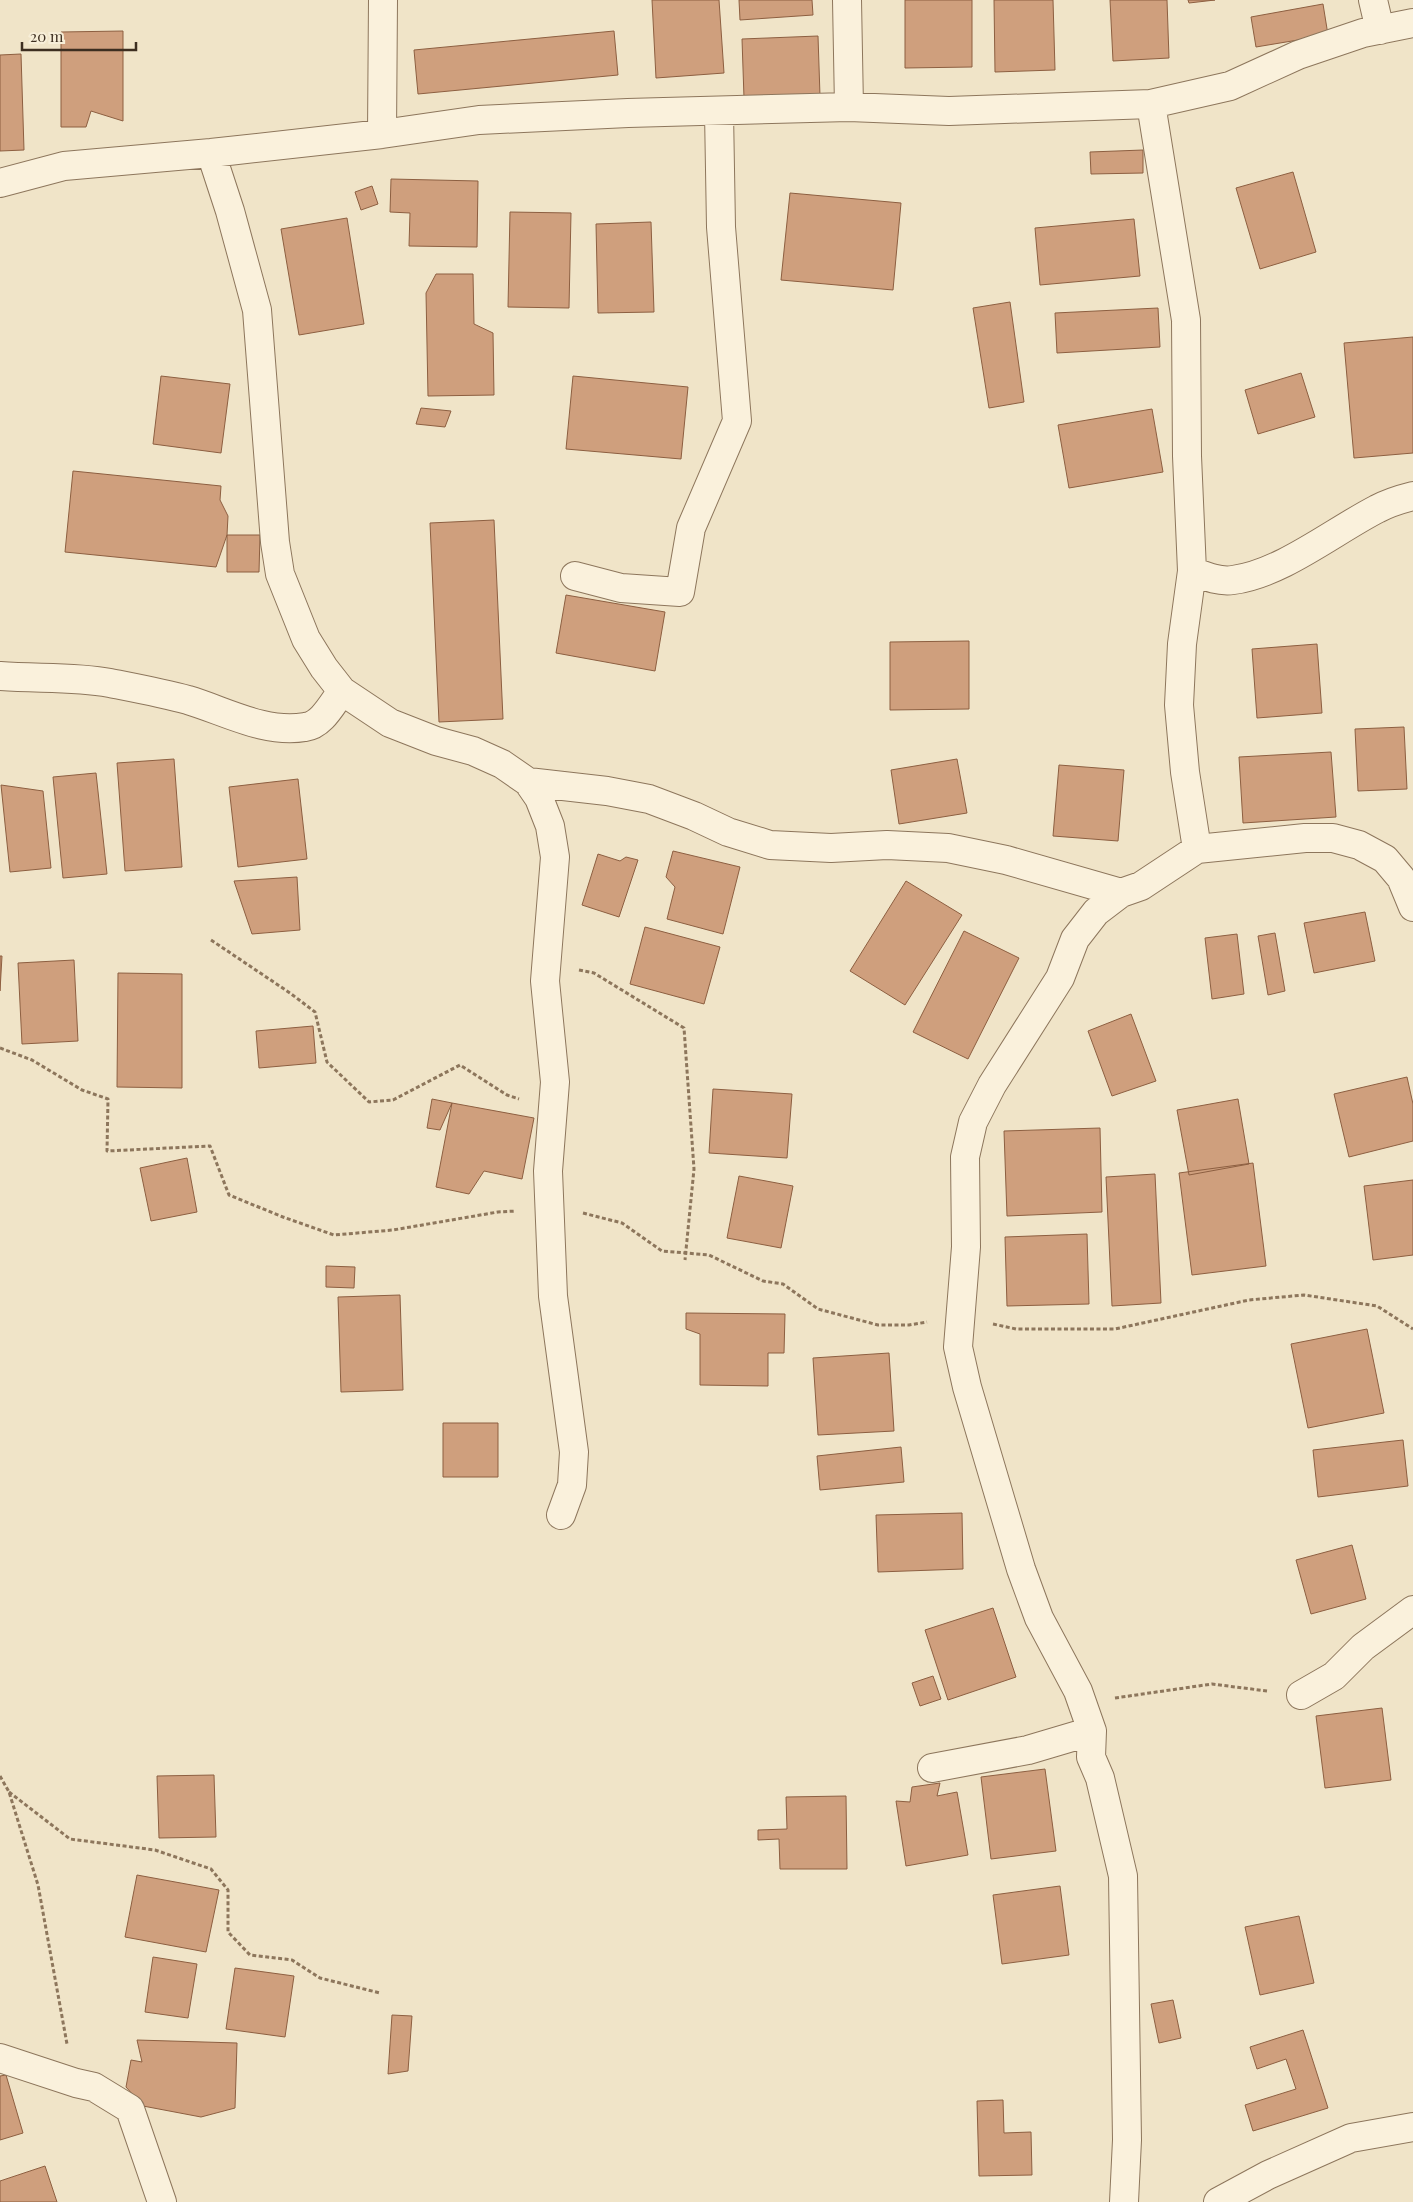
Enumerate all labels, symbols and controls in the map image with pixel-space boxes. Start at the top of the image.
scale bar [22,20,136,52]
text: 20 m [30,26,64,46]

